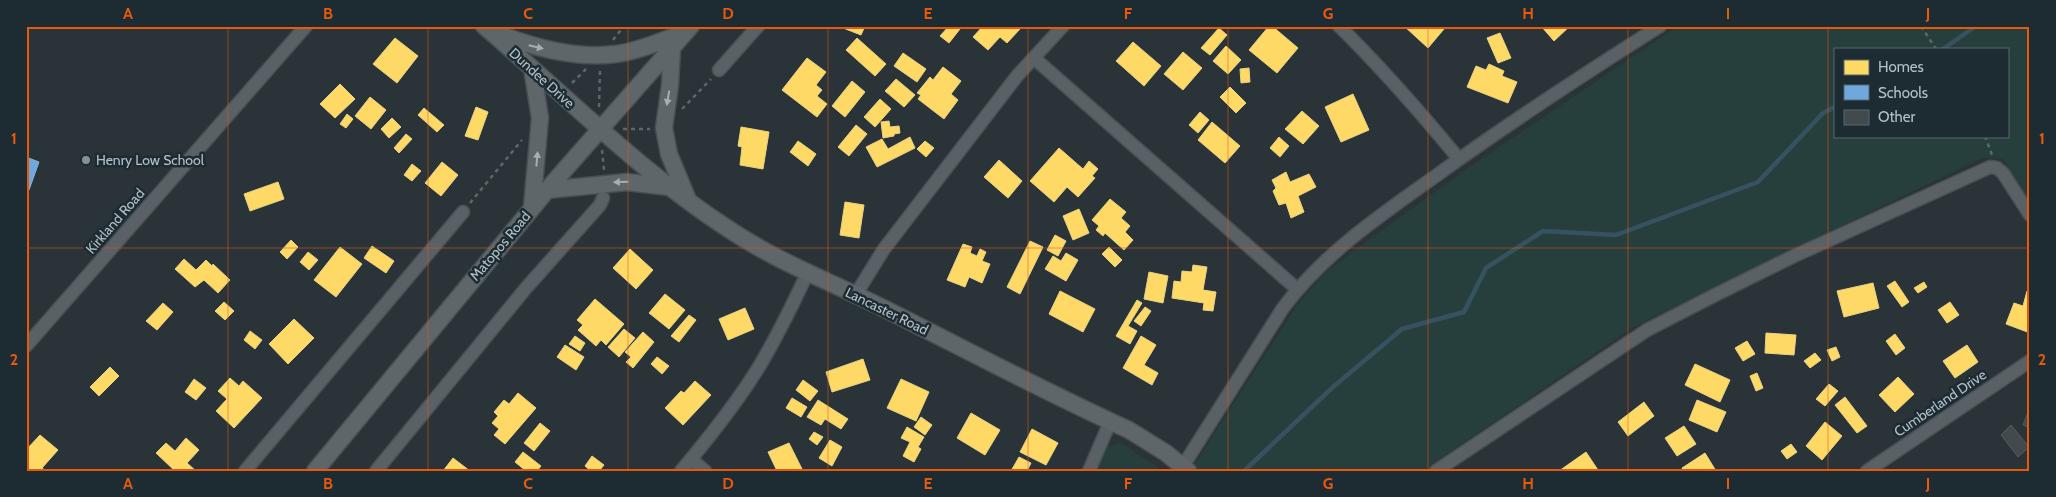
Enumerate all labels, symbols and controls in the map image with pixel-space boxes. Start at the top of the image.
text: A [123,4,133,23]
text: B [323,4,333,23]
text: C [523,4,533,23]
text: D [722,4,734,23]
text: E [923,4,933,23]
text: F [1124,4,1133,23]
text: G [1323,4,1333,23]
text: H [1522,4,1534,23]
text: I [1726,4,1730,23]
text: J [1925,4,1930,23]
one-way arrow [529,43,544,51]
street label: Dundee Drive [506,44,578,112]
legend [1834,48,2008,138]
text: Homes [1878,58,1924,76]
text: Schools [1878,84,1928,102]
one-way arrow [664,90,672,106]
text: Other [1878,108,1915,126]
text: 1 [11,129,17,148]
text: 1 [2039,129,2045,148]
place label: Henry Low School [96,151,205,169]
one-way arrow [533,151,541,167]
marker: Henry Low School [80,154,92,166]
one-way arrow [613,179,629,187]
street label: Kirkland Road [82,185,148,257]
street label: Matopos Road [466,208,534,284]
street label: Lancaster Road [843,283,931,339]
text: 2 [10,350,18,369]
text: 2 [2038,350,2046,369]
street label: Cumberland Drive [1890,365,1990,441]
text: A [123,474,133,493]
text: B [323,474,333,493]
text: C [523,474,533,493]
text: D [722,474,734,493]
text: E [923,474,933,493]
text: F [1124,474,1133,493]
text: G [1323,474,1333,493]
text: H [1522,474,1534,493]
text: I [1726,474,1730,493]
text: J [1925,474,1930,493]

